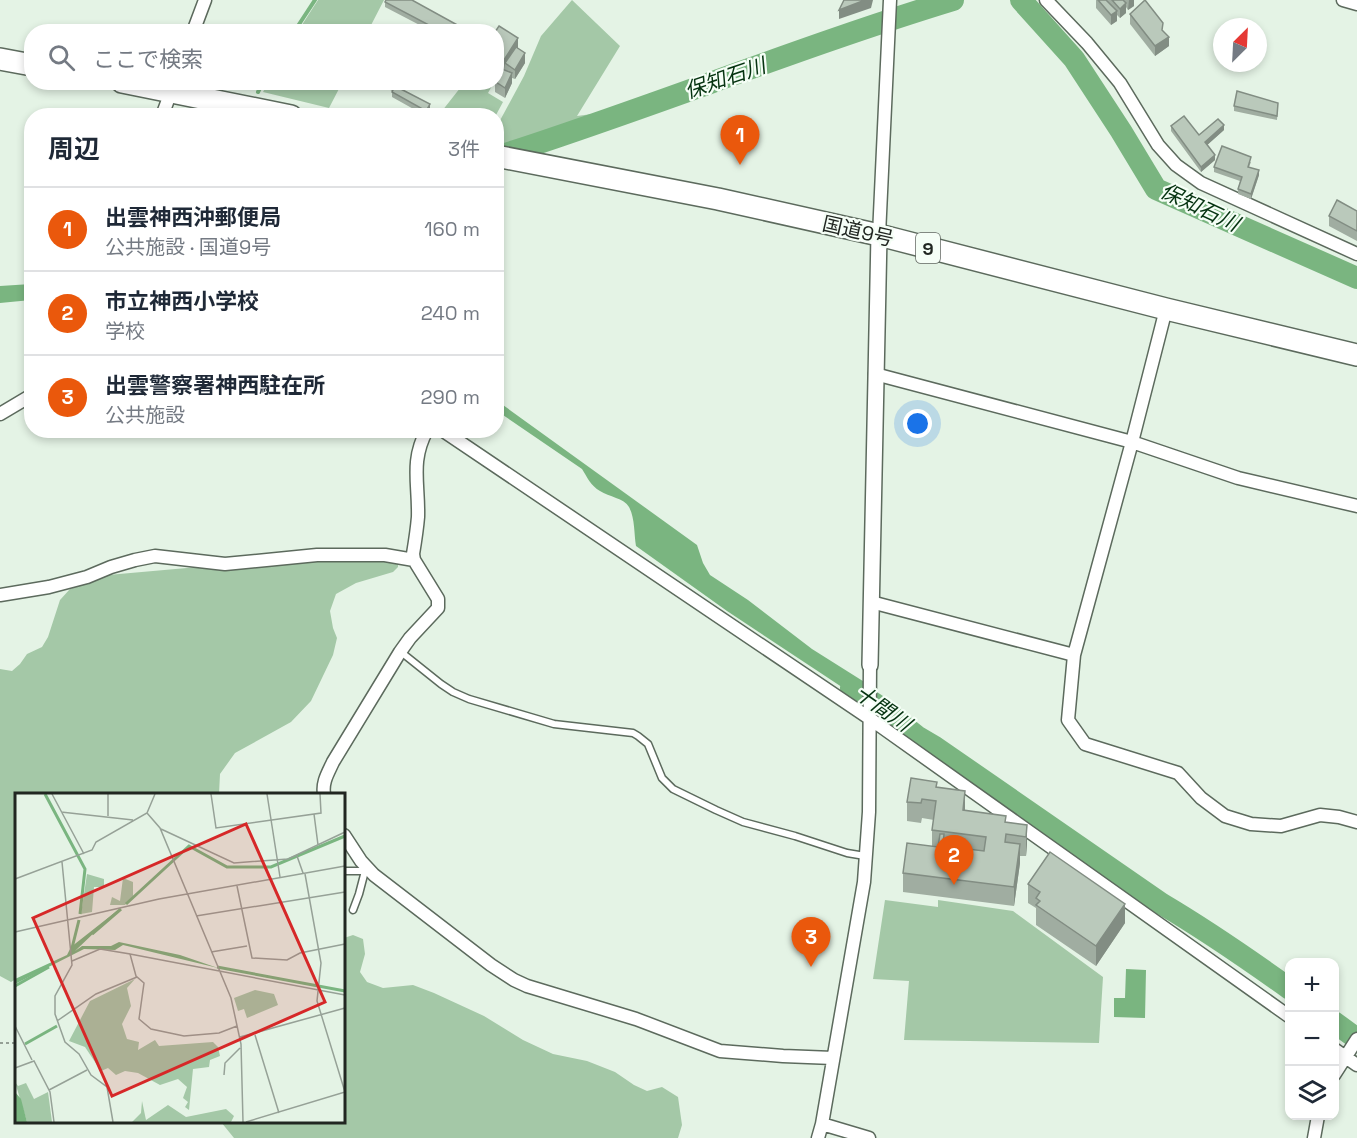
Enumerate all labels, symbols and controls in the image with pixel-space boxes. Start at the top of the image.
north arrow [1213,18,1267,72]
search box [24,24,504,90]
icon: search [45,41,78,74]
text: ここで検索 [93,45,203,73]
water label: 保知石川 [681,51,771,104]
pin: 1 [720,116,760,165]
text: 周辺 [48,132,100,166]
text: 3件 [448,136,480,162]
water label: 保知石川 [1156,177,1246,238]
text: 出雲神西沖郵便局 [105,203,281,231]
street label: 国道9号 [820,210,896,252]
text: 1 [63,216,72,242]
text: 160 m [424,216,480,242]
road number: 9 [916,233,940,263]
text: 公共施設 · 国道9号 [105,234,271,260]
text: 市立神西小学校 [105,287,259,315]
text: 2 [62,300,73,326]
text: 240 m [421,300,480,326]
text: 学校 [105,318,145,344]
text: 出雲警察署神西駐在所 [105,371,325,399]
text: 3 [61,384,74,410]
text: 290 m [421,384,480,410]
text: 公共施設 [105,402,185,428]
your location [903,409,932,438]
water label: 十間川 [849,679,918,738]
inset map [15,793,345,1123]
pin: 2 [934,836,974,885]
pin: 3 [792,918,830,967]
map controls [1285,958,1339,1120]
button: + [1285,958,1339,1012]
button: − [1285,1012,1339,1066]
button: layers [1285,1066,1339,1120]

